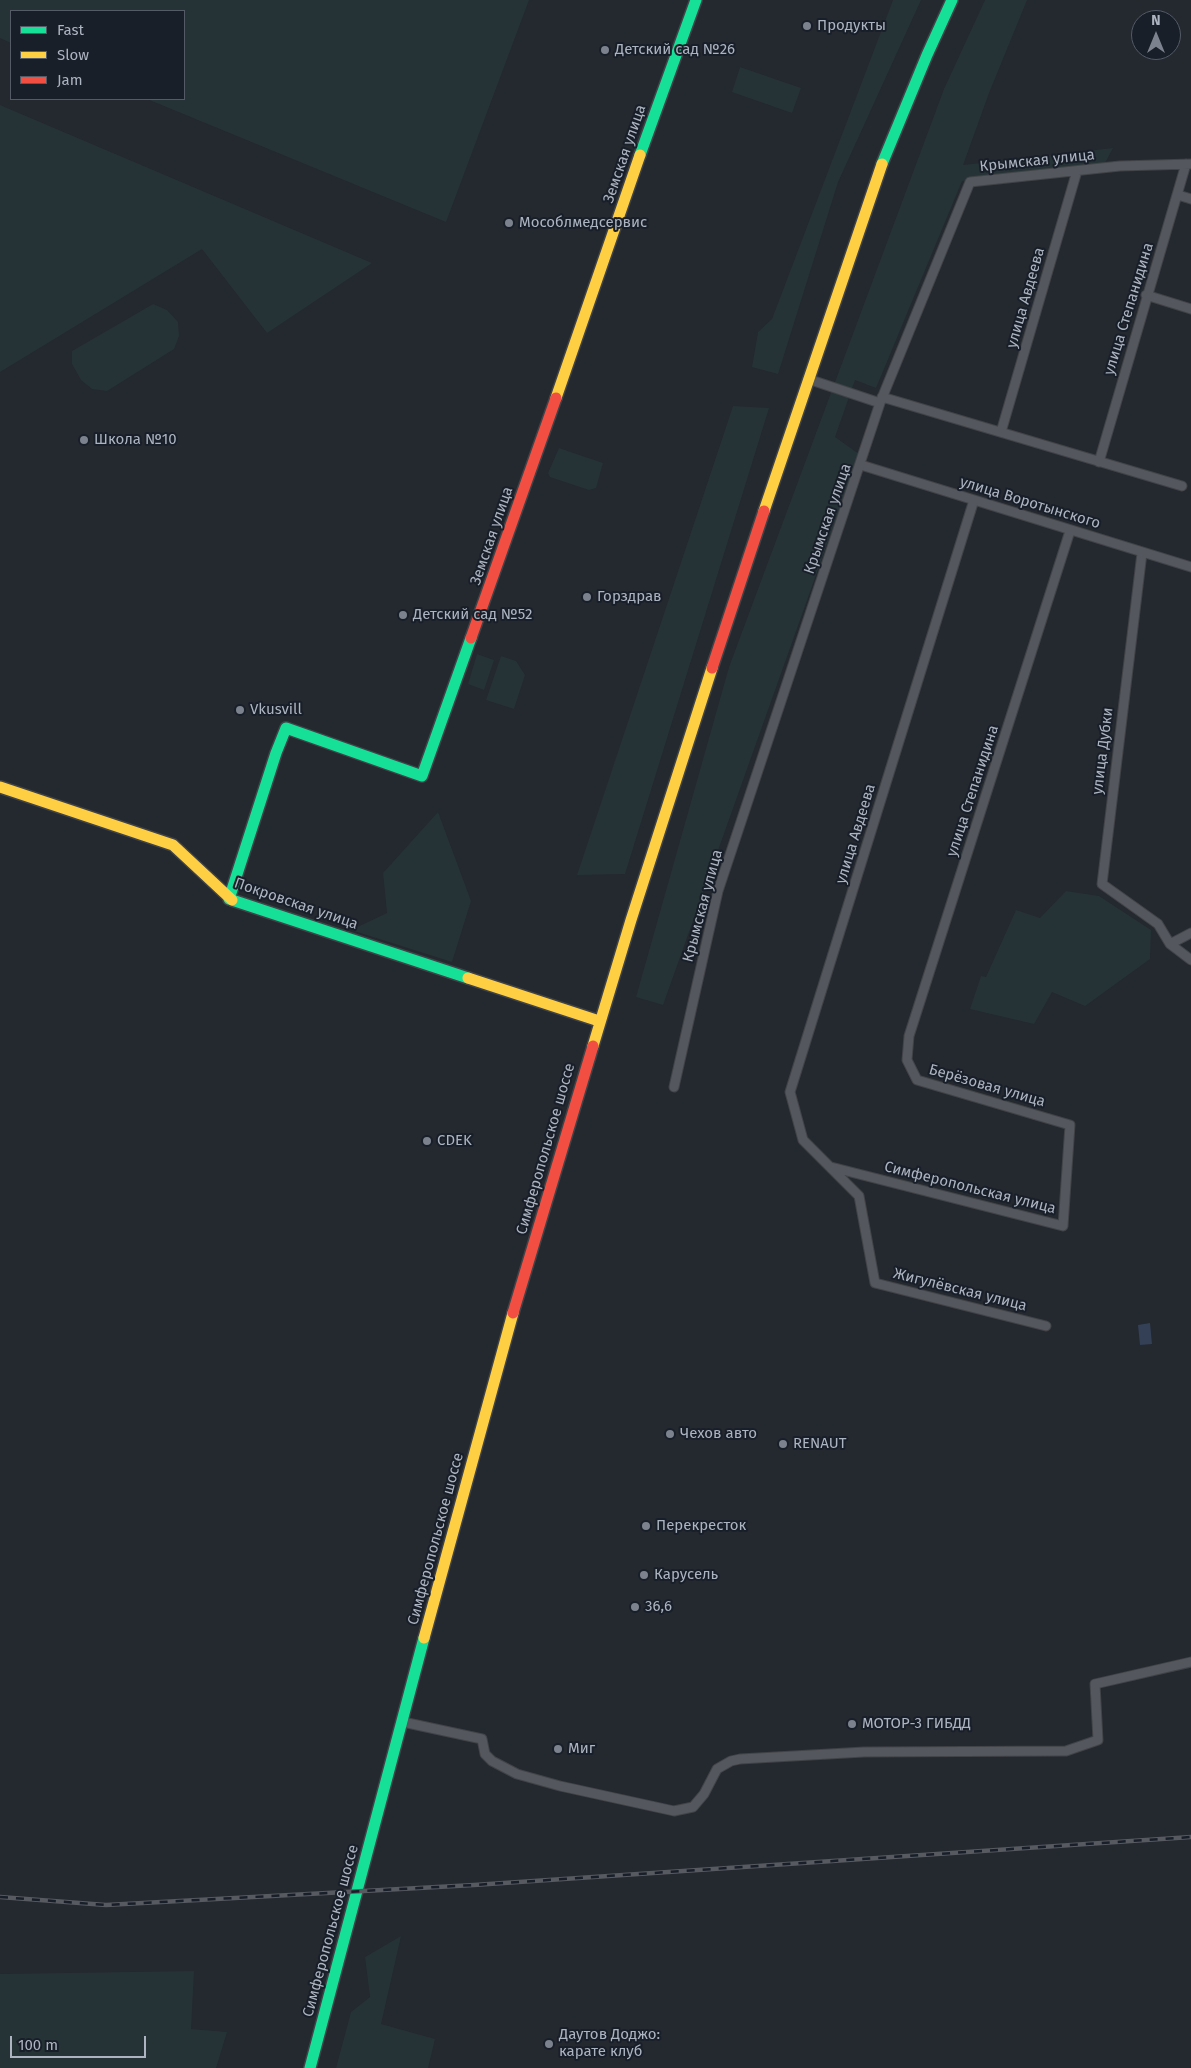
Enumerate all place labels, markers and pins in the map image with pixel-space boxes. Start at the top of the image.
place label: Продукты [817,17,886,35]
marker: Продукты [801,20,813,32]
place label: Детский сад №26 [615,41,735,59]
marker: Детский сад №26 [599,44,611,56]
place label: Мособлмедсервис [519,214,647,232]
marker: Мособлмедсервис [503,217,515,229]
place label: Школа №10 [94,431,177,449]
marker: Школа №10 [78,434,90,446]
place label: Горздрав [597,588,662,606]
marker: Горздрав [581,591,593,603]
place label: Детский сад №52 [413,606,532,624]
marker: Детский сад №52 [397,609,409,621]
place label: Vkusvill [250,701,302,719]
marker: Vkusvill [234,704,246,716]
place label: CDEK [437,1132,472,1150]
marker: CDEK [421,1135,433,1147]
place label: Чехов авто [680,1425,757,1443]
marker: Чехов авто [664,1428,676,1440]
place label: RENAUT [793,1435,846,1453]
marker: RENAUT [777,1438,789,1450]
place label: Перекресток [656,1517,746,1535]
marker: Перекресток [640,1520,652,1532]
place label: Карусель [654,1566,718,1584]
marker: Карусель [638,1569,650,1581]
place label: 36,6 [645,1598,672,1616]
marker: 36,6 [629,1601,641,1613]
place label: МОТОР-3 ГИБДД [862,1715,971,1733]
marker: МОТОР-3 ГИБДД [846,1718,858,1730]
place label: Миг [568,1740,595,1758]
marker: Миг [552,1743,564,1755]
place label: Даутов Доджо: карате клуб [559,2026,660,2061]
marker: Даутов Доджо: карате клуб [543,2038,555,2050]

